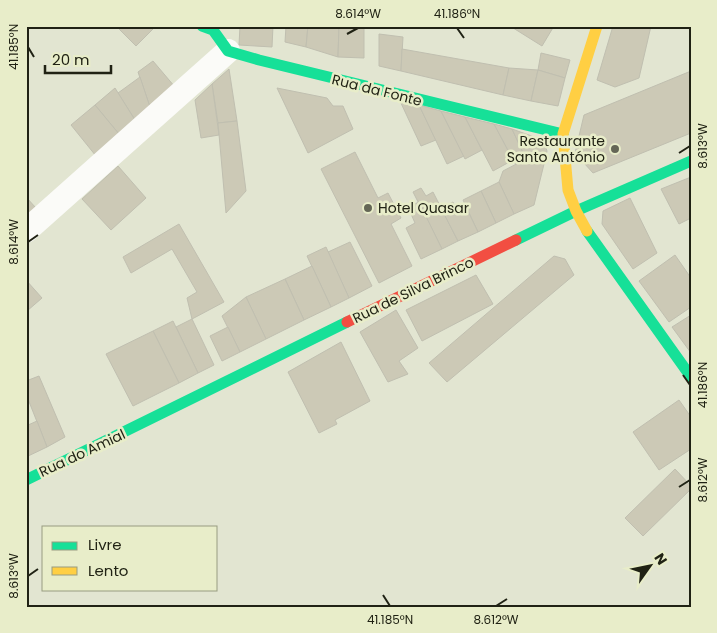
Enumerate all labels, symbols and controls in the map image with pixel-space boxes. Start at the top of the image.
text: 8.614°W [335,5,381,22]
text: 41.186°N [434,5,480,22]
text: 41.185°N [5,24,22,70]
scale bar [45,42,111,74]
text: 20 m [52,49,90,70]
street label: Rua da Fonte [330,69,424,111]
text: 8.613°W [694,123,711,169]
place label: Restaurante Santo António [507,131,605,167]
marker: Restaurante Santo António [609,143,621,155]
place label: Hotel Quasar [378,198,469,218]
marker: Hotel Quasar [362,202,374,214]
text: 8.614°W [5,219,22,265]
street label: Rua de Silva Brinco [349,252,477,328]
text: 41.186°N [694,362,711,408]
street label: Rua do Amial [36,424,128,482]
text: 8.612°W [694,457,711,503]
legend [42,526,218,590]
text: Livre [88,534,121,555]
north arrow [624,540,674,590]
text: N [650,549,672,569]
text: 8.613°W [5,553,22,599]
text: Lento [88,560,128,581]
text: 41.185°N [367,611,413,628]
text: 8.612°W [473,611,519,628]

